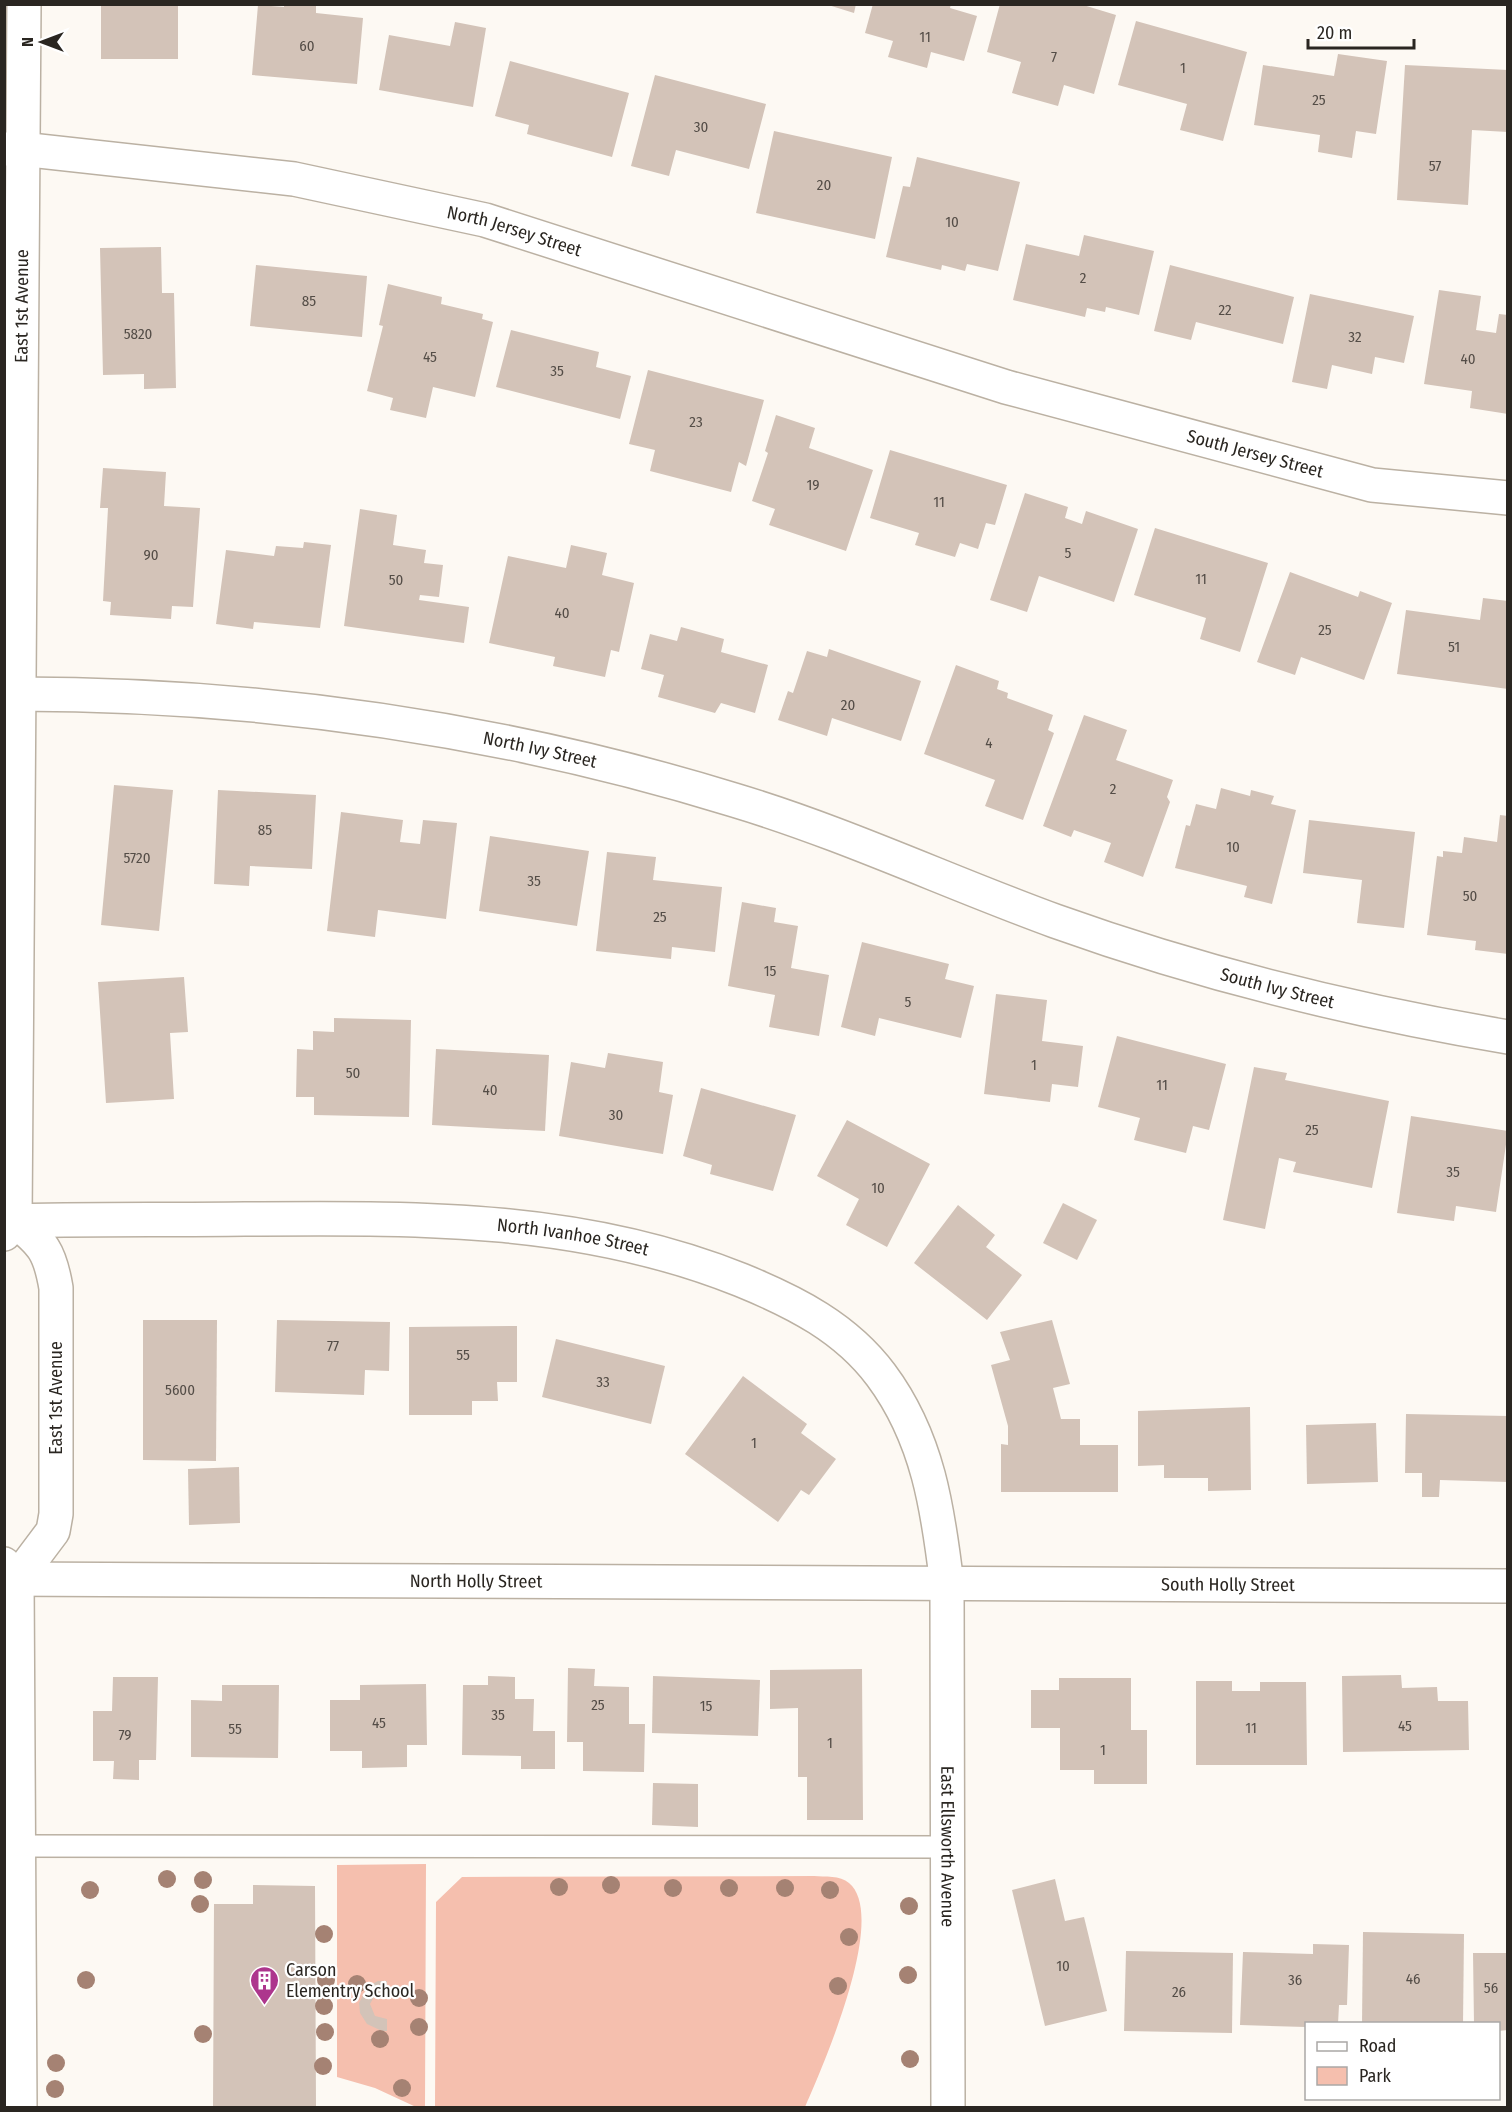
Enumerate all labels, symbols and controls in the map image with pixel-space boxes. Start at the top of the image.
north arrow [12,12,72,72]
scale bar [1308,12,1414,50]
text: 20 m [1317,22,1352,44]
house number: 11 [919,28,931,46]
text: N [18,37,37,47]
house number: 60 [299,37,315,55]
house number: 7 [1051,48,1057,66]
house number: 1 [1180,59,1186,77]
house number: 25 [1312,91,1326,109]
house number: 30 [694,118,708,136]
house number: 57 [1429,157,1441,175]
house number: 20 [817,176,831,194]
street label: North Jersey Street [445,201,584,261]
house number: 10 [945,213,959,231]
street label: East 1st Avenue [10,249,33,363]
house number: 2 [1080,269,1087,287]
house number: 85 [302,292,316,310]
house number: 22 [1218,301,1232,319]
house number: 5820 [124,325,152,343]
house number: 32 [1348,328,1362,346]
house number: 45 [423,348,437,366]
house number: 40 [1460,350,1476,368]
house number: 35 [550,362,564,380]
house number: 23 [689,413,703,431]
street label: South Jersey Street [1184,425,1326,483]
house number: 19 [806,476,820,494]
house number: 11 [933,493,945,511]
house number: 5 [1065,544,1072,562]
house number: 90 [143,546,159,564]
house number: 11 [1195,570,1207,588]
house number: 50 [389,571,403,589]
house number: 40 [554,604,570,622]
house number: 25 [1318,621,1332,639]
house number: 51 [1448,638,1460,656]
house number: 20 [841,696,855,714]
street label: North Ivy Street [481,727,599,773]
house number: 4 [985,734,993,752]
house number: 2 [1110,780,1117,798]
house number: 85 [258,821,272,839]
house number: 10 [1226,838,1240,856]
house number: 5720 [124,849,150,867]
house number: 35 [527,872,541,890]
house number: 50 [1463,887,1477,905]
house number: 25 [653,908,667,926]
house number: 15 [764,962,776,980]
street label: South Ivy Street [1218,963,1337,1013]
house number: 5 [905,993,912,1011]
house number: 1 [1031,1056,1037,1074]
house number: 50 [346,1064,360,1082]
house number: 11 [1156,1076,1168,1094]
house number: 40 [482,1081,498,1099]
house number: 30 [609,1106,623,1124]
house number: 25 [1305,1121,1319,1139]
house number: 35 [1446,1163,1460,1181]
house number: 10 [871,1179,885,1197]
street label: North Ivanhoe Street [496,1214,651,1260]
house number: 77 [327,1337,339,1355]
street label: East 1st Avenue [45,1341,67,1455]
house number: 55 [456,1346,470,1364]
house number: 33 [596,1373,610,1391]
house number: 5600 [165,1381,195,1399]
house number: 1 [751,1434,757,1452]
street label: North Holly Street [410,1570,542,1593]
street label: South Holly Street [1161,1573,1295,1596]
house number: 25 [591,1696,605,1714]
house number: 15 [700,1697,712,1715]
house number: 35 [491,1706,505,1724]
house number: 45 [372,1714,386,1732]
house number: 45 [1398,1717,1412,1735]
house number: 11 [1245,1719,1257,1737]
house number: 55 [228,1720,242,1738]
house number: 79 [118,1726,132,1744]
house number: 1 [827,1734,833,1752]
house number: 1 [1100,1741,1106,1759]
street label: East Ellsworth Avenue [936,1766,959,1927]
house number: 10 [1056,1957,1070,1975]
place label: Carson Elementry School [286,1959,415,2002]
building icon: Carson Elementry School [249,1964,281,2006]
house number: 46 [1406,1970,1420,1988]
house number: 36 [1288,1971,1302,1989]
house number: 56 [1484,1979,1498,1997]
house number: 26 [1172,1983,1186,2001]
legend [1305,2022,1500,2100]
text: Road [1359,2035,1396,2057]
text: Park [1359,2065,1392,2087]

